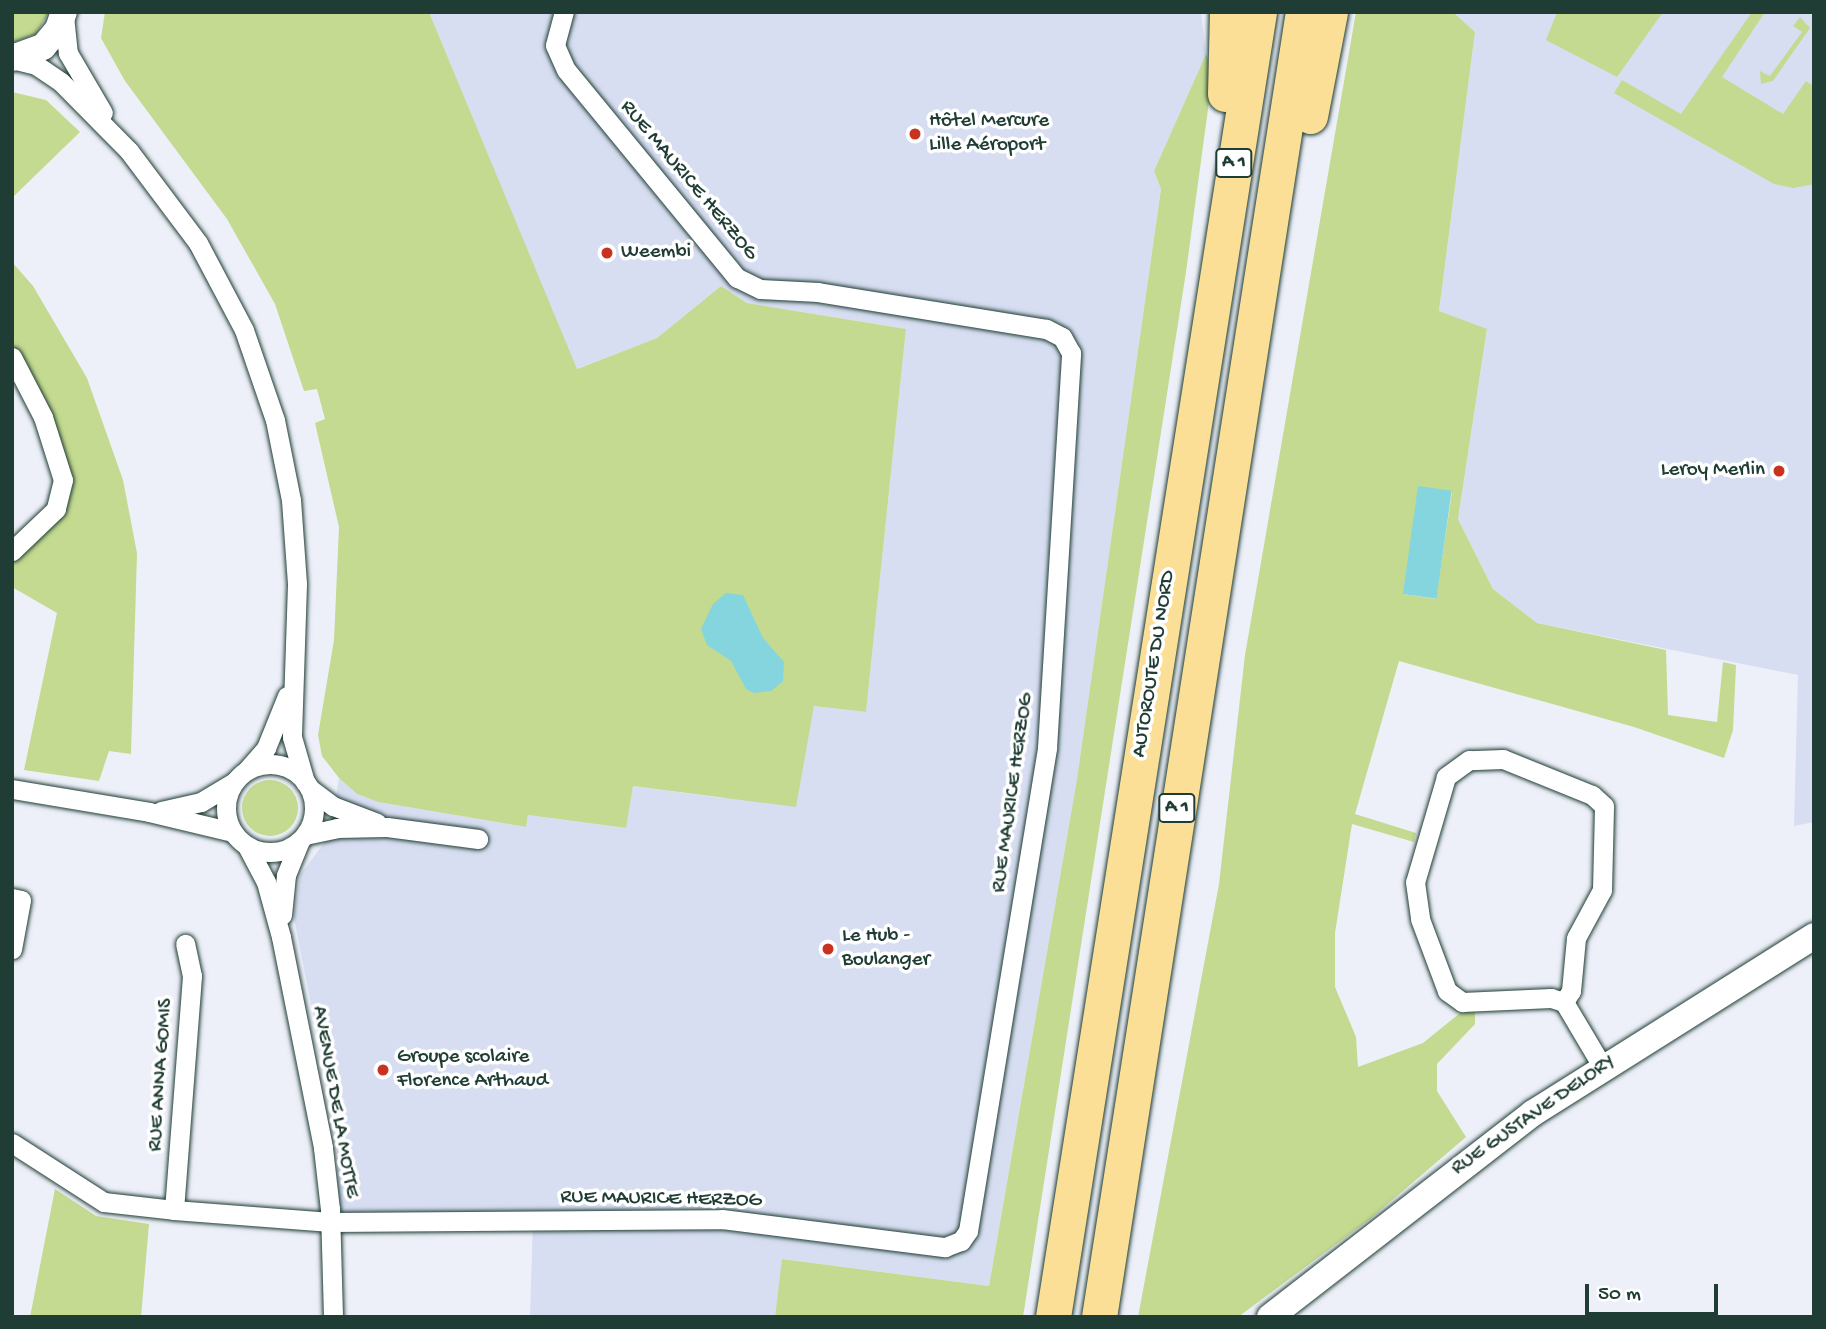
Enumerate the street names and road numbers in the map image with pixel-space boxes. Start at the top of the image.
street label: RUE MAURICE HERZOG [614,96,762,266]
road number: A 1 [1215,148,1253,178]
street label: AUTOROUTE DU NORD [1128,569,1182,759]
street label: RUE MAURICE HERZOG [988,692,1040,894]
road number: A 1 [1158,792,1196,824]
street label: RUE ANNA GOMIS [144,998,180,1152]
street label: AVENUE DE LA MOTTE [305,1004,363,1200]
street label: RUE GUSTAVE DELORY [1447,1050,1621,1182]
street label: RUE MAURICE HERZOG [560,1186,762,1214]

